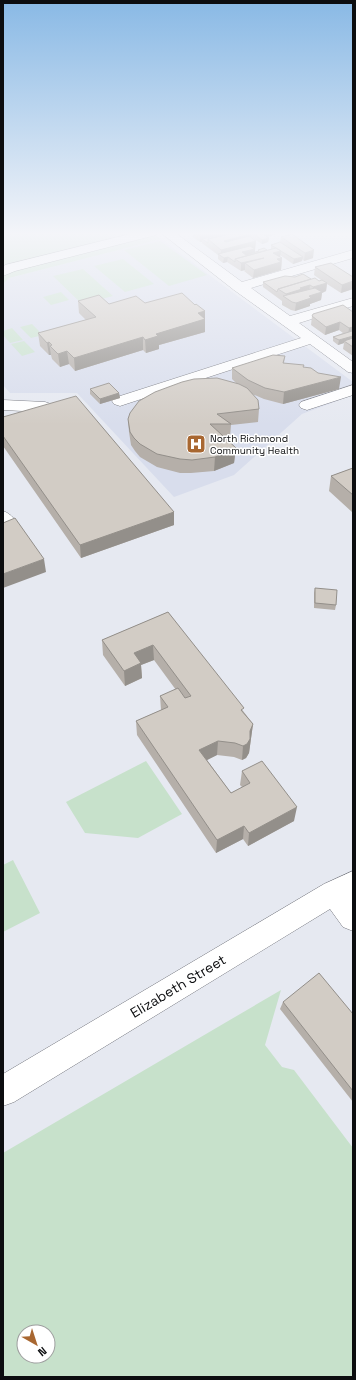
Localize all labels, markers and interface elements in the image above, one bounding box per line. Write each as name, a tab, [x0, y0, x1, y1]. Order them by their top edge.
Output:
place label: North Richmond Community Health	[210, 432, 299, 457]
hospital icon: North Richmond Community Health	[185, 433, 207, 455]
street label: Elizabeth Street	[127, 950, 229, 1022]
north arrow	[16, 1324, 56, 1364]
text: N	[35, 1344, 50, 1360]

